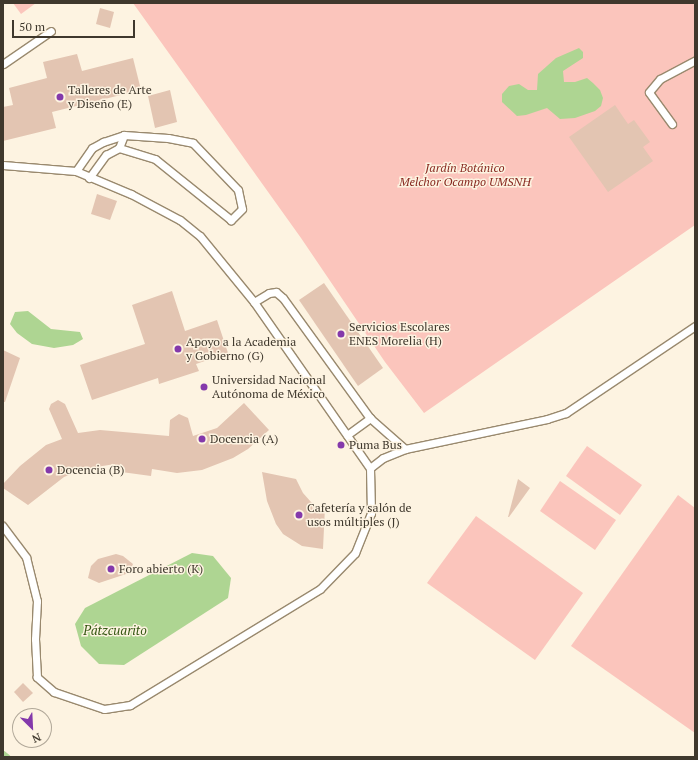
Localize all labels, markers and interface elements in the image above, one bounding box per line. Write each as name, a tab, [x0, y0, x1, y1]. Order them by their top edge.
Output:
scale bar	[14, 12, 137, 38]
text: 50 m	[19, 19, 45, 34]
place label: Talleres de Arte y Diseño (E)	[68, 83, 152, 111]
marker: Talleres de Arte y Diseño (E)	[55, 92, 65, 102]
park label: Jardín Botánico Melchor Ocampo UMSNH	[399, 161, 531, 189]
place label: Servicios Escolares ENES Morelia (H)	[349, 320, 450, 348]
marker: Servicios Escolares ENES Morelia (H)	[336, 329, 346, 339]
place label: Apoyo a la Academia y Gobierno (G)	[186, 335, 297, 363]
marker: Apoyo a la Academia y Gobierno (G)	[173, 344, 183, 354]
place label: Universidad Nacional Autónoma de México	[212, 373, 326, 401]
marker: Universidad Nacional Autónoma de México	[199, 382, 209, 392]
place label: Docencia (A)	[210, 432, 278, 446]
marker: Docencia (A)	[197, 434, 207, 444]
place label: Puma Bus	[349, 438, 402, 452]
marker: Puma Bus	[336, 440, 346, 450]
place label: Docencia (B)	[57, 463, 124, 477]
marker: Docencia (B)	[44, 465, 54, 475]
place label: Cafetería y salón de usos múltiples (J)	[307, 501, 412, 529]
marker: Cafetería y salón de usos múltiples (J)	[294, 510, 304, 520]
place label: Foro abierto (K)	[119, 562, 203, 576]
marker: Foro abierto (K)	[106, 564, 116, 574]
water label: Pátzcuarito	[83, 622, 147, 638]
north arrow	[12, 708, 52, 748]
text: N	[30, 730, 43, 746]

